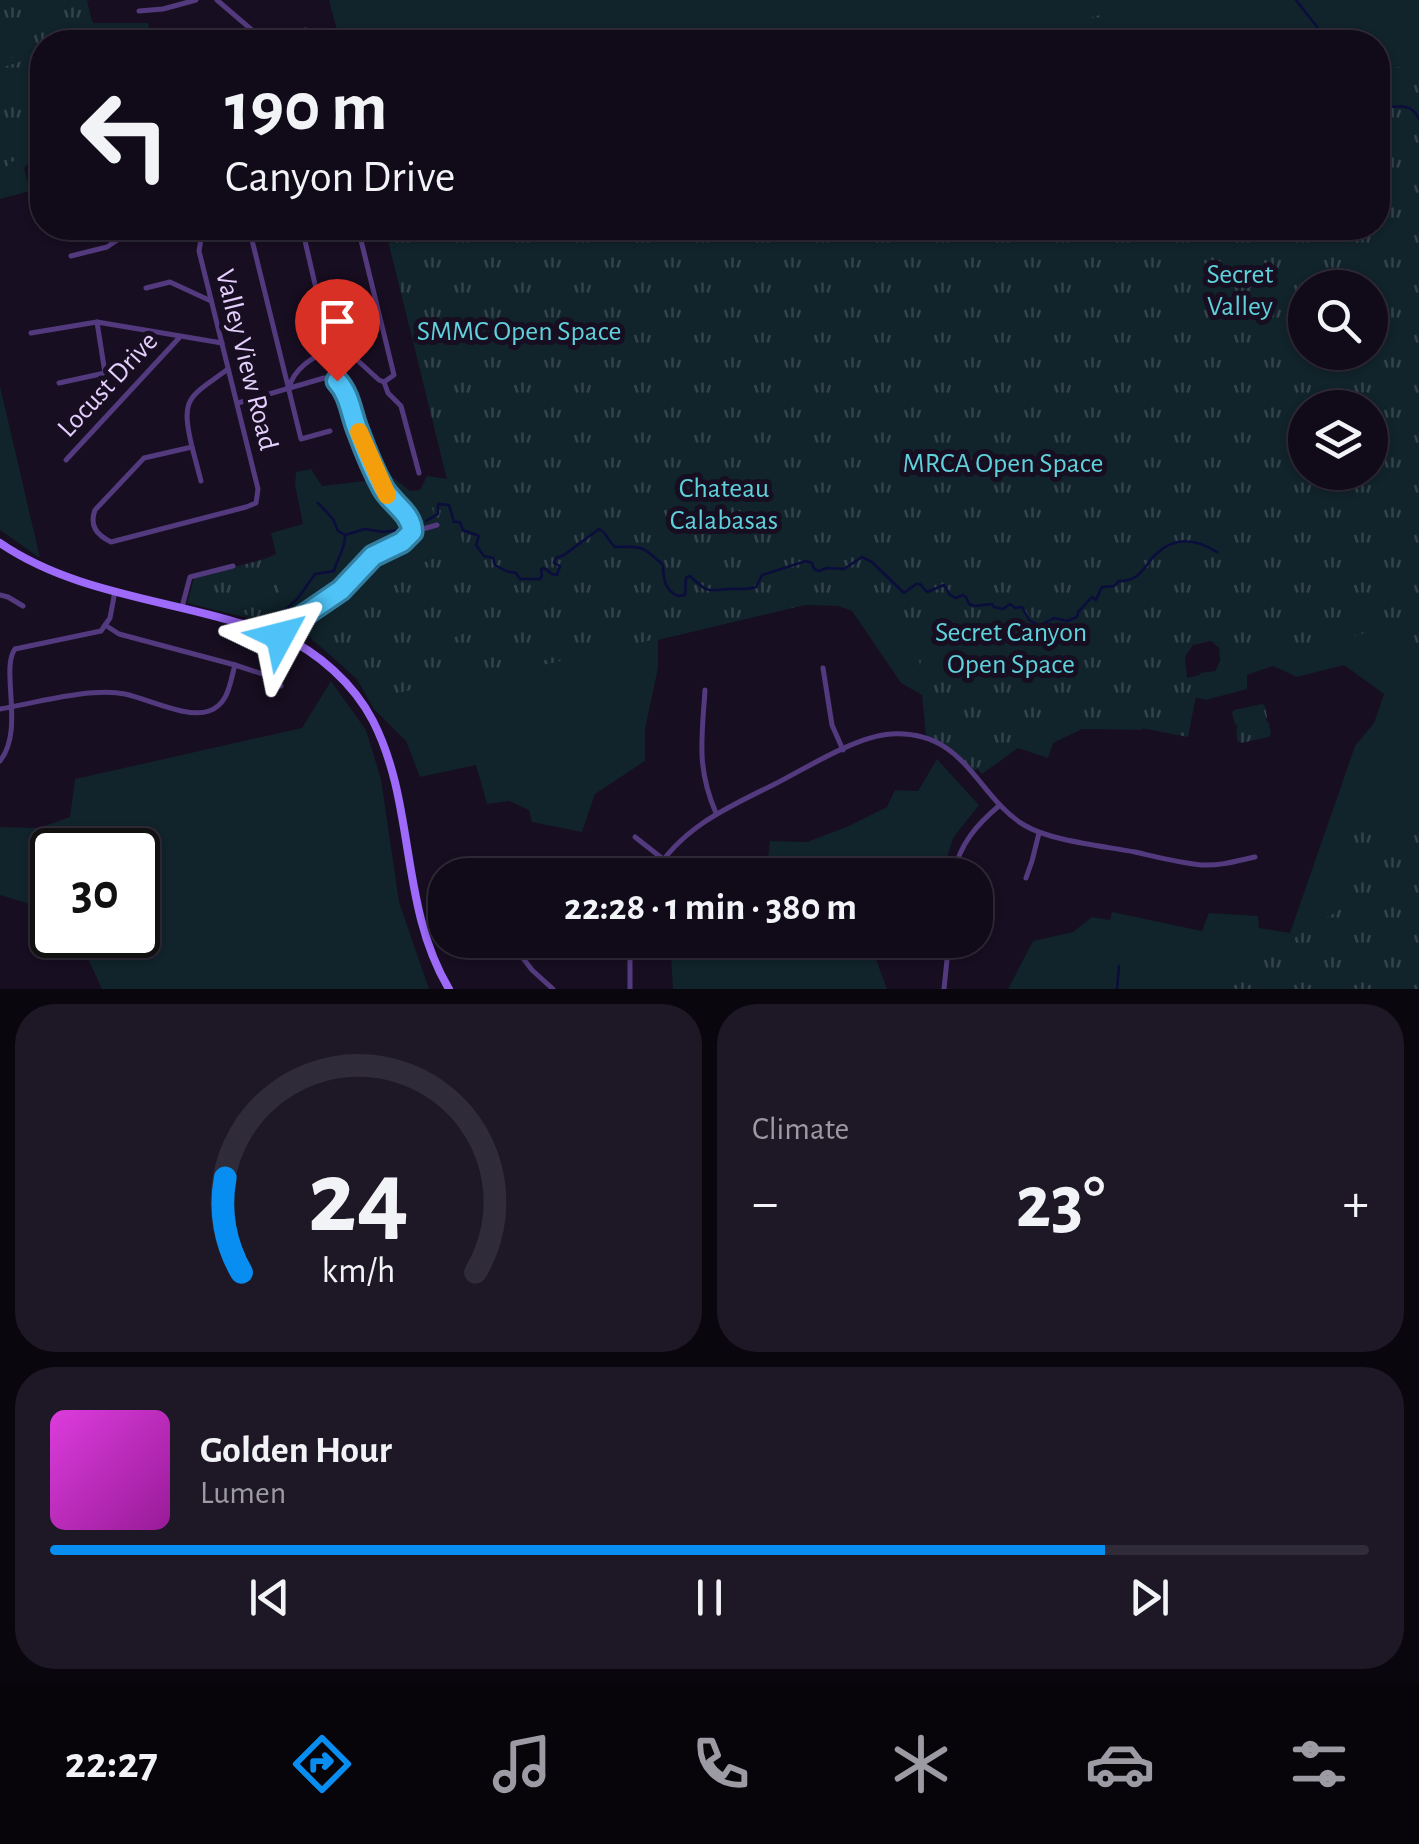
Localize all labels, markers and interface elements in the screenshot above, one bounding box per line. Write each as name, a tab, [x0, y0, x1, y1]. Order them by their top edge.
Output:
icon: left	[60, 70, 190, 200]
text: 190 m	[225, 73, 388, 143]
text: Canyon Drive	[225, 155, 456, 200]
park label: Secret Valley	[1207, 261, 1274, 321]
street label: Valley View Road	[210, 267, 282, 453]
map controls	[1288, 270, 1388, 490]
button: search	[1288, 270, 1388, 370]
pin	[295, 279, 380, 382]
icon: arrive	[310, 294, 365, 349]
park label: SMMC Open Space	[417, 318, 621, 346]
street label: Locust Drive	[53, 327, 163, 443]
button: layers	[1288, 390, 1388, 490]
park label: MRCA Open Space	[903, 450, 1103, 478]
park label: Chateau Calabasas	[670, 475, 778, 535]
position arrow	[228, 584, 332, 688]
park label: Secret Canyon Open Space	[935, 619, 1087, 679]
speed limit sign: 30	[30, 828, 160, 958]
text: 22:28 · 1 min · 380 m	[564, 889, 857, 927]
text: Climate	[752, 1113, 849, 1145]
text: 24	[308, 1147, 409, 1251]
text: 23°	[1016, 1166, 1105, 1241]
text: −	[752, 1176, 778, 1231]
text: +	[1343, 1176, 1369, 1231]
text: km/h	[322, 1253, 395, 1289]
text: Golden Hour	[200, 1432, 392, 1470]
text: Lumen	[200, 1477, 286, 1509]
icon: previous	[242, 1570, 297, 1625]
icon: pause	[682, 1570, 737, 1625]
icon: next	[1122, 1570, 1177, 1625]
icon: directions	[287, 1729, 357, 1799]
icon: music	[487, 1729, 557, 1799]
icon: phone	[686, 1729, 756, 1799]
icon: climate	[886, 1729, 956, 1799]
icon: car	[1085, 1729, 1155, 1799]
icon: filters	[1284, 1729, 1354, 1799]
text: 22:27	[65, 1741, 158, 1786]

